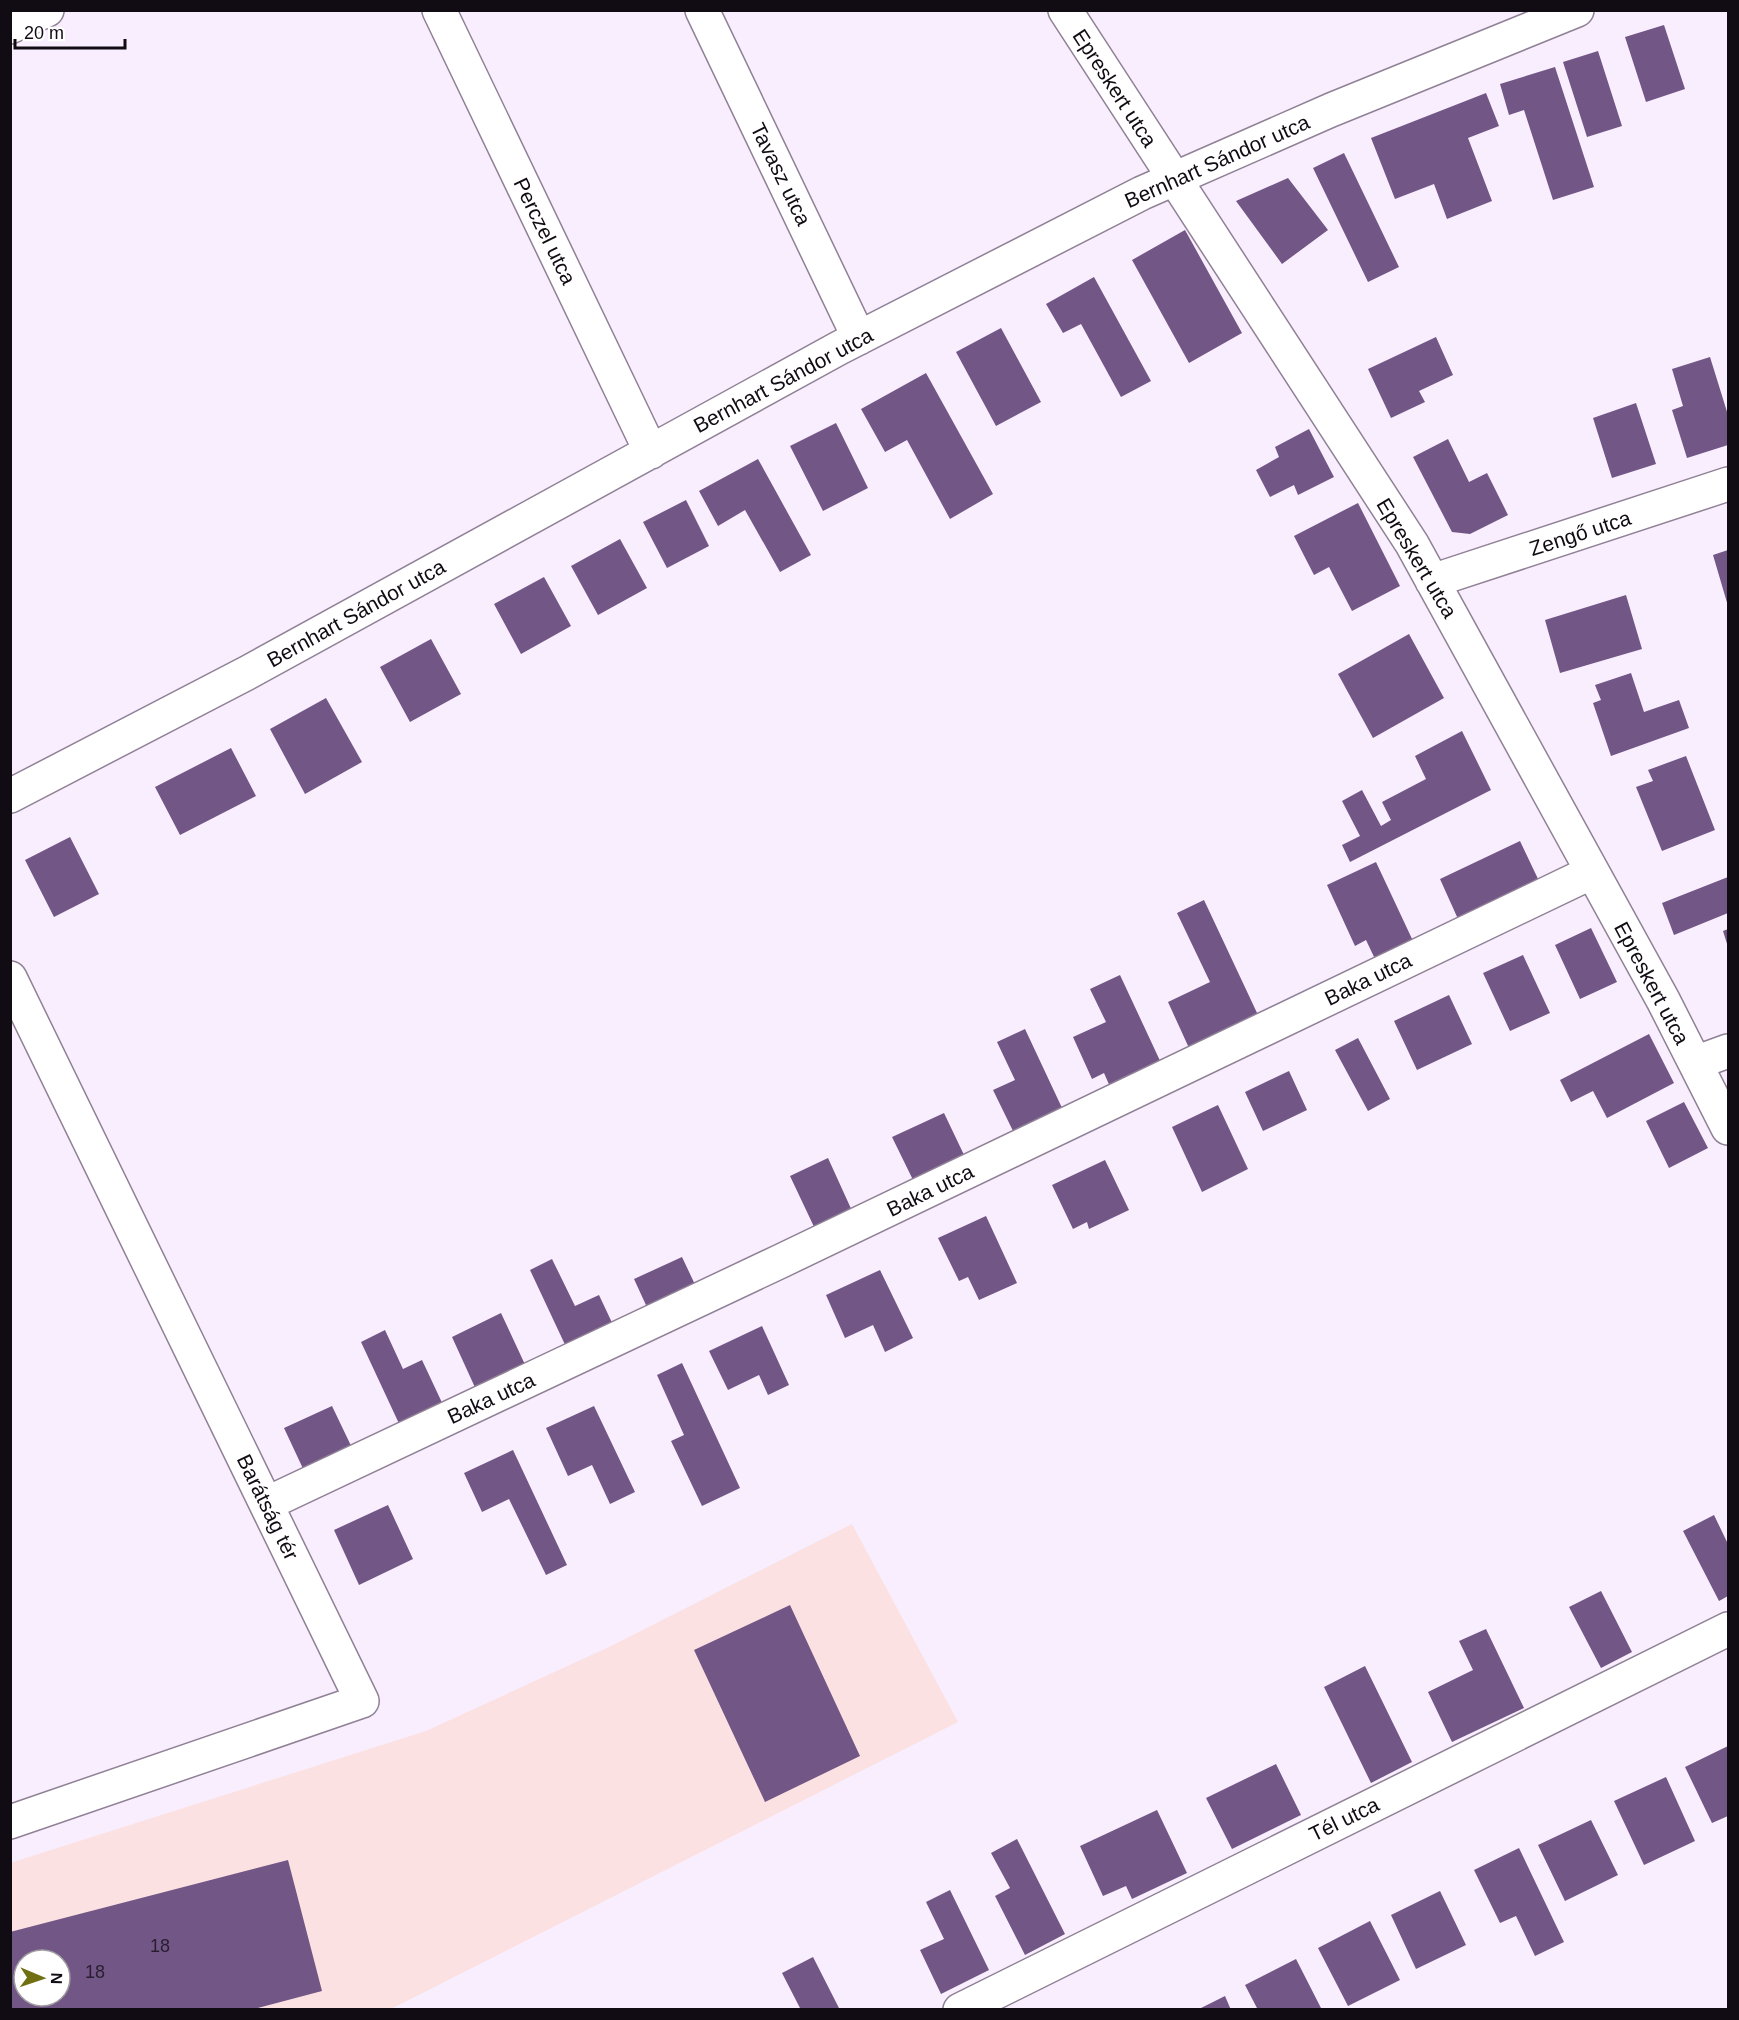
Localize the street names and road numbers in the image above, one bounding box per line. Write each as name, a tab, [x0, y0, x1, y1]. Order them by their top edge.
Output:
street label: Epreskert utca	[1068, 25, 1162, 151]
street label: Bernhart Sándor utca	[1121, 110, 1313, 212]
street label: Tavasz utca	[746, 119, 816, 229]
street label: Perczel utca	[509, 174, 581, 288]
street label: Bernhart Sándor utca	[689, 323, 877, 437]
street label: Epreskert utca	[1372, 494, 1462, 622]
street label: Zengő utca	[1526, 506, 1634, 560]
street label: Bernhart Sándor utca	[263, 554, 449, 671]
street label: Epreskert utca	[1610, 918, 1694, 1048]
street label: Baka utca	[1321, 948, 1415, 1010]
street label: Baka utca	[883, 1159, 977, 1221]
street label: Baka utca	[444, 1368, 538, 1428]
street label: Barátság tér	[233, 1451, 303, 1563]
street label: Tél utca	[1305, 1792, 1383, 1846]

